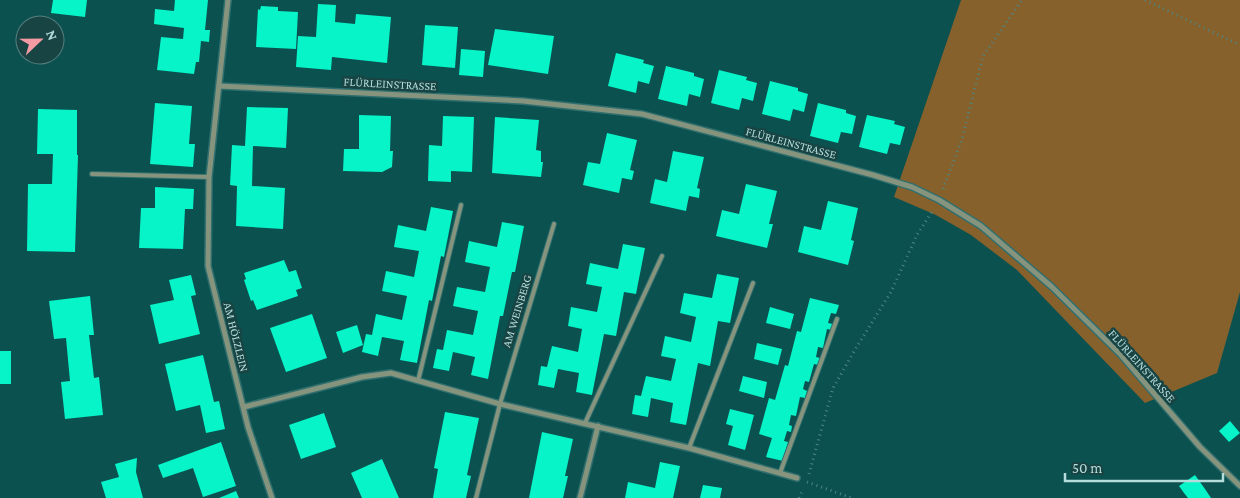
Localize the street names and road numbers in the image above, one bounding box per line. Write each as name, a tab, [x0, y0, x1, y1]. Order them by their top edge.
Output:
street label: FLÜRLEINSTRASSE	[343, 75, 437, 93]
street label: FLÜRLEINSTRASSE	[744, 124, 838, 162]
street label: AM WEINBERG	[499, 273, 535, 349]
street label: AM HÖLZLEIN	[221, 301, 251, 373]
street label: FLÜRLEINSTRASSE	[1106, 327, 1179, 406]

